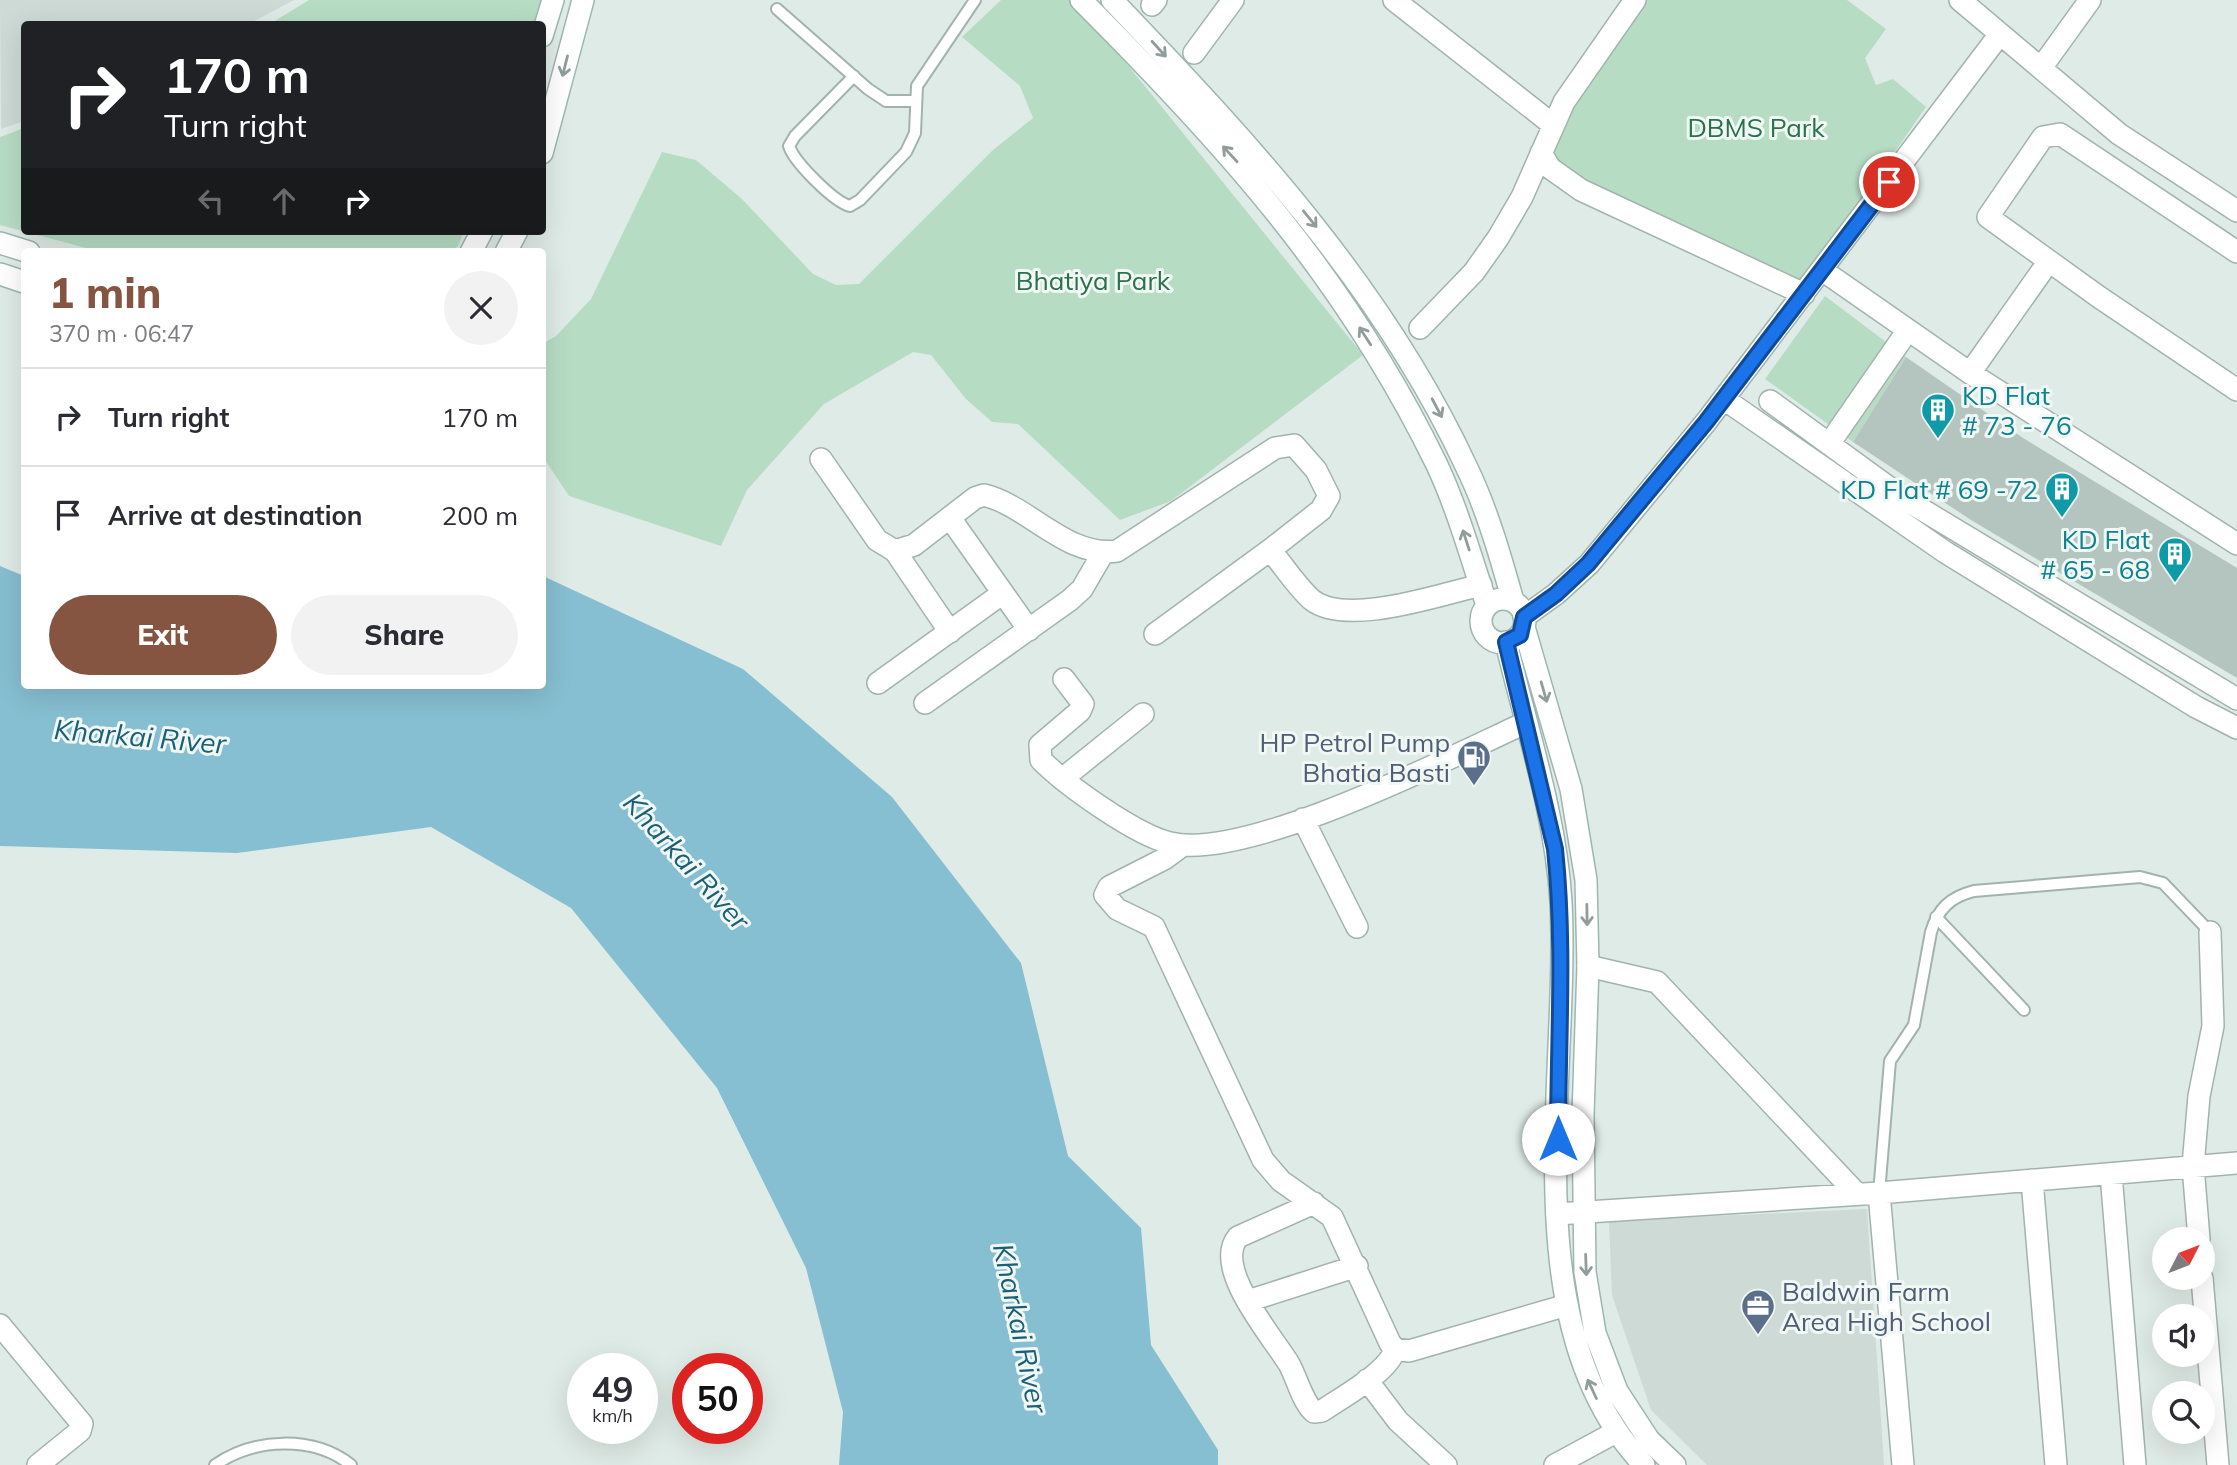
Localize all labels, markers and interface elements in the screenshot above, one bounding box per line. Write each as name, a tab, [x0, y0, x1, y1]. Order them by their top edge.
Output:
one-way arrow	[1151, 40, 1167, 58]
text: 170 m	[164, 44, 310, 105]
icon: right	[49, 49, 140, 140]
one-way arrow	[558, 54, 571, 76]
text: Turn right	[164, 105, 307, 145]
park label: DBMS Park	[1687, 111, 1825, 144]
one-way arrow	[1222, 145, 1238, 163]
pin	[1859, 152, 1919, 212]
icon: arrive	[1870, 163, 1908, 201]
icon: left	[192, 182, 230, 220]
icon: ahead	[265, 182, 303, 220]
icon: right	[338, 182, 376, 220]
one-way arrow	[1302, 210, 1318, 228]
park label: Bhatiya Park	[1016, 264, 1171, 297]
text: 1 min	[49, 266, 162, 319]
button: close	[444, 271, 518, 345]
text: 370 m · 06:47	[49, 319, 194, 348]
one-way arrow	[1358, 327, 1372, 347]
place label: KD Flat # 73 - 76	[1962, 379, 2072, 442]
building icon: KD Flat # 73 - 76	[1919, 391, 1957, 440]
one-way arrow	[1430, 397, 1444, 418]
icon: right	[49, 398, 87, 436]
text: Turn right	[108, 401, 229, 434]
text: 170 m	[442, 401, 518, 434]
building icon: KD Flat # 69 -72	[2043, 470, 2081, 519]
place label: KD Flat # 69 -72	[1840, 473, 2038, 506]
icon: arrive	[49, 496, 87, 534]
text: Arrive at destination	[108, 499, 363, 532]
text: 200 m	[442, 499, 518, 532]
place label: KD Flat # 65 - 68	[2041, 523, 2150, 586]
one-way arrow	[1459, 529, 1472, 551]
building icon: KD Flat # 65 - 68	[2156, 535, 2194, 584]
button: Exit	[49, 595, 277, 675]
button: Share	[291, 595, 518, 675]
one-way arrow	[1538, 681, 1551, 703]
water label: Kharkai River	[53, 711, 229, 761]
place label: HP Petrol Pump Bhatia Basti	[1260, 726, 1450, 789]
fuel station icon: HP Petrol Pump Bhatia Basti	[1455, 738, 1493, 787]
water label: Kharkai River	[616, 785, 759, 938]
one-way arrow	[1580, 903, 1594, 926]
position arrow	[1521, 1102, 1595, 1176]
north arrow	[2152, 1227, 2216, 1290]
map controls	[2152, 1227, 2215, 1444]
water label: Kharkai River	[986, 1240, 1056, 1418]
one-way arrow	[1579, 1253, 1592, 1276]
place label: Baldwin Farm Area High School	[1782, 1275, 1991, 1338]
office icon: Baldwin Farm Area High School	[1739, 1287, 1777, 1336]
button: sound	[2152, 1304, 2215, 1367]
speed limit sign: 50	[672, 1353, 763, 1444]
text: 49	[591, 1367, 634, 1411]
one-way arrow	[1585, 1379, 1598, 1400]
button: search	[2152, 1381, 2215, 1444]
text: km/h	[592, 1404, 633, 1427]

